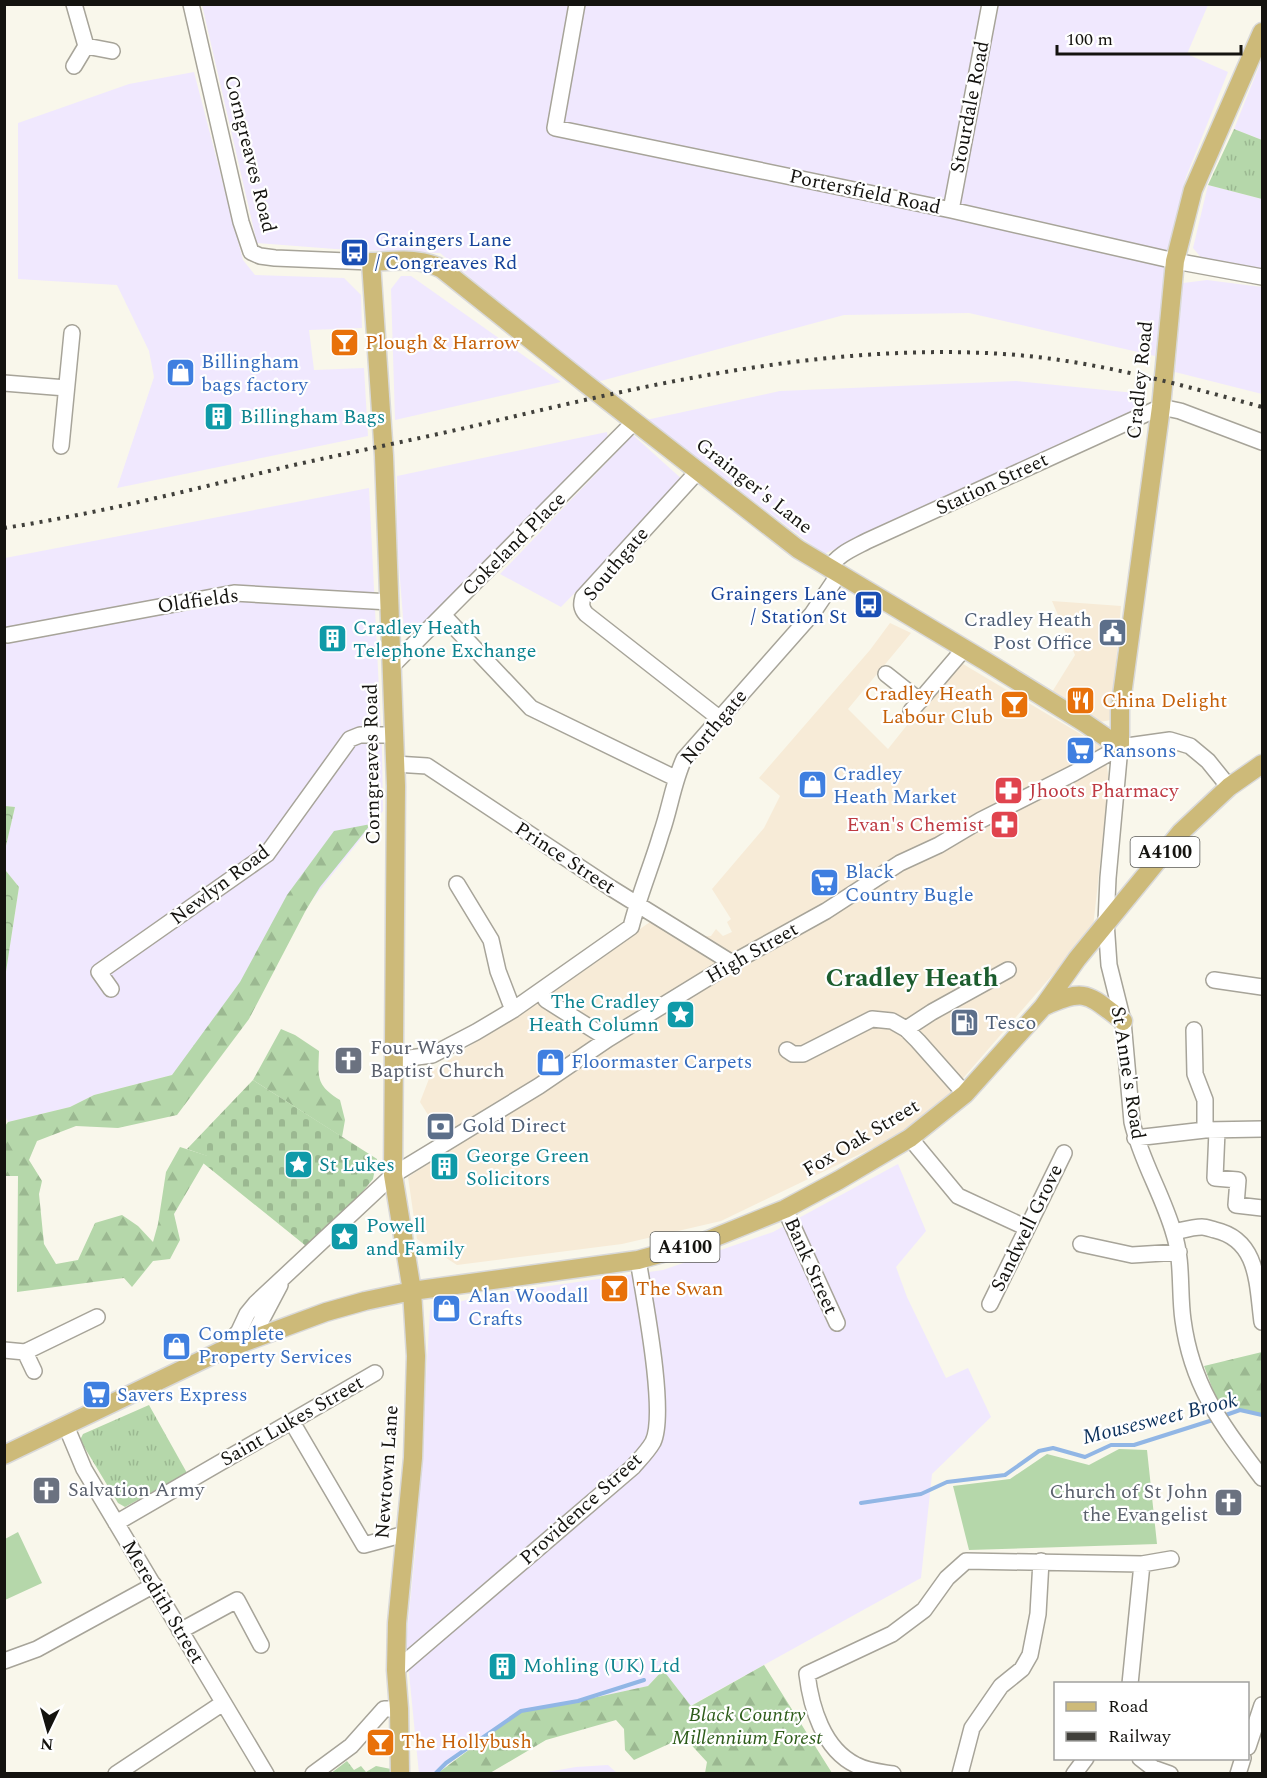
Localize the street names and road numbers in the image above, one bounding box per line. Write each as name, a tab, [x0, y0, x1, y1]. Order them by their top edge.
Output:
street label: Stourdale Road	[942, 38, 998, 176]
street label: Corngreaves Road	[216, 72, 284, 236]
street label: Portersfield Road	[786, 161, 944, 223]
street label: Cradley Road	[1119, 319, 1161, 441]
street label: Grainger's Lane	[689, 431, 819, 541]
street label: Station Street	[931, 445, 1053, 523]
street label: Cokeland Place	[455, 485, 573, 603]
street label: Southgate	[576, 520, 656, 608]
street label: Oldfields	[155, 580, 241, 622]
street label: Corngreaves Road	[356, 683, 388, 845]
street label: Northgate	[673, 683, 755, 771]
street label: Prince Street	[509, 814, 621, 902]
road number: A4100	[1130, 837, 1200, 867]
street label: Newlyn Road	[164, 838, 276, 932]
street label: High Street	[700, 914, 804, 992]
street label: St Anne's Road	[1103, 1004, 1153, 1142]
street label: Fox Oak Street	[797, 1091, 925, 1185]
street label: Sandwell Grove	[983, 1159, 1071, 1297]
street label: Bank Street	[776, 1213, 846, 1319]
road number: A4100	[650, 1232, 720, 1262]
street label: Saint Lukes Street	[215, 1368, 369, 1474]
street label: Newtown Lane	[367, 1404, 407, 1540]
street label: Providence Street	[513, 1446, 649, 1572]
street label: Meredith Street	[114, 1534, 212, 1670]

